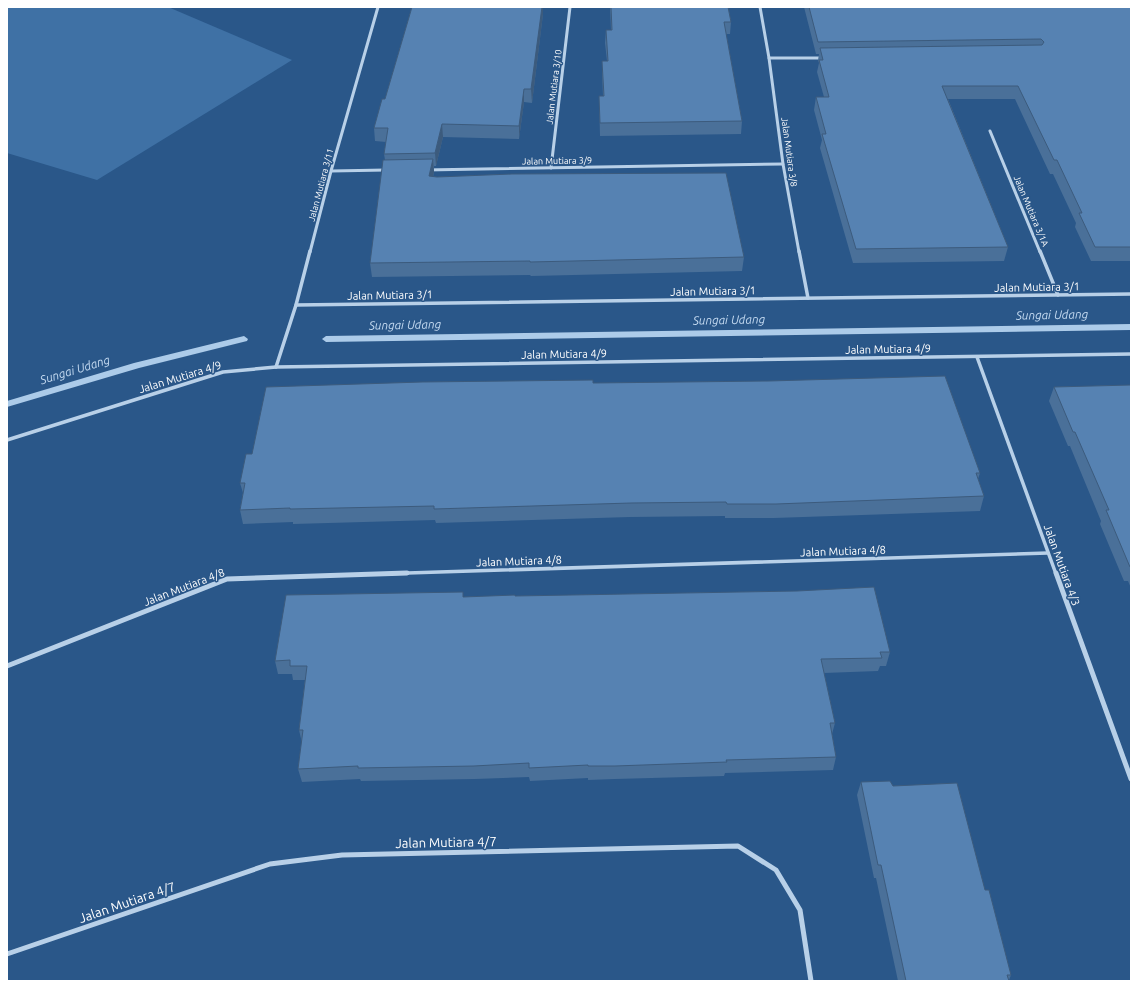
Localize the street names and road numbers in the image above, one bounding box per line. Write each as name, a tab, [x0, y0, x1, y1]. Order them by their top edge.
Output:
street label: Jalan Mutiara 3/10	[544, 49, 564, 125]
street label: Jalan Mutiara 3/8	[779, 117, 799, 187]
street label: Jalan Mutiara 3/11	[306, 147, 336, 223]
street label: Jalan Mutiara 3/9	[522, 155, 592, 167]
street label: Jalan Mutiara 3/1A	[1012, 174, 1051, 248]
street label: Jalan Mutiara 3/1	[994, 280, 1080, 294]
street label: Jalan Mutiara 3/1	[670, 284, 756, 298]
street label: Jalan Mutiara 3/1	[347, 288, 433, 302]
street label: Jalan Mutiara 4/9	[845, 342, 931, 356]
street label: Jalan Mutiara 4/9	[521, 347, 607, 361]
street label: Jalan Mutiara 4/9	[137, 359, 223, 395]
street label: Jalan Mutiara 4/3	[1042, 523, 1082, 607]
street label: Jalan Mutiara 4/8	[800, 544, 886, 558]
street label: Jalan Mutiara 4/8	[476, 554, 562, 568]
street label: Jalan Mutiara 4/8	[142, 566, 226, 608]
street label: Jalan Mutiara 4/7	[395, 834, 497, 850]
street label: Jalan Mutiara 4/7	[77, 879, 177, 925]

